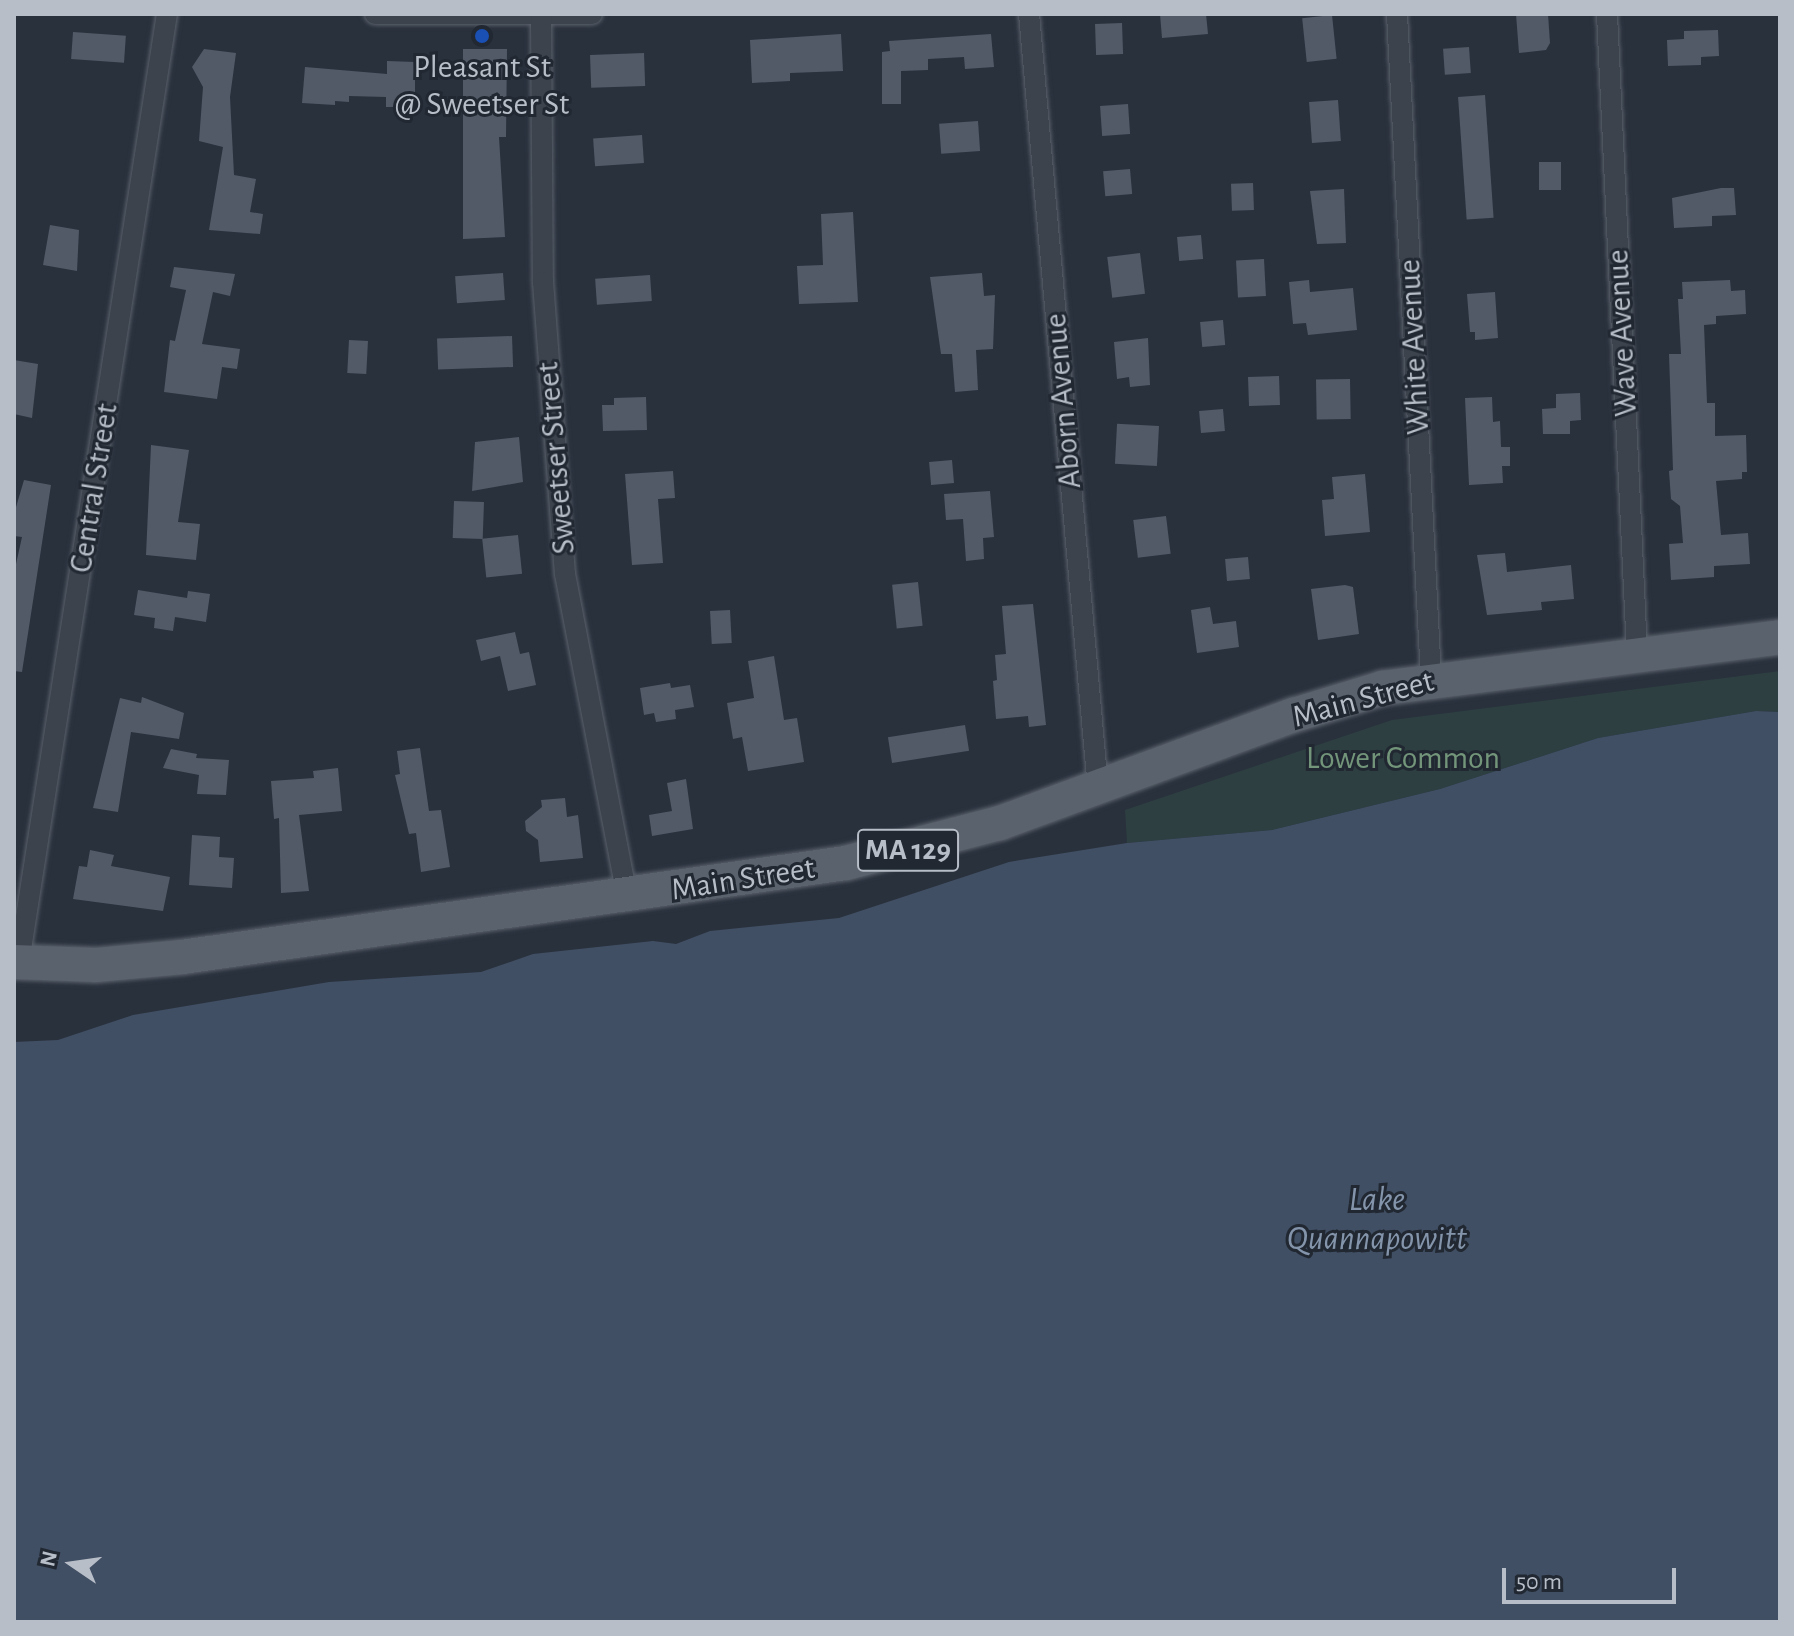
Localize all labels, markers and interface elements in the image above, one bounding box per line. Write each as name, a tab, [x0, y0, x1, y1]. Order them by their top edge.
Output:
marker: Pleasant St @ Sweetser St	[473, 27, 491, 45]
place label: Pleasant St @ Sweetser St	[395, 49, 569, 124]
street label: Wave Avenue	[1598, 248, 1646, 418]
street label: White Avenue	[1390, 258, 1438, 436]
street label: Aborn Avenue	[1036, 312, 1090, 490]
street label: Sweetser Street	[528, 360, 584, 556]
street label: Central Street	[62, 401, 126, 575]
street label: Main Street	[1288, 662, 1438, 736]
park label: Lower Common	[1306, 739, 1500, 777]
road number: MA 129	[856, 824, 960, 876]
street label: Main Street	[669, 849, 817, 909]
water label: Lake Quannapowitt	[1287, 1180, 1467, 1260]
north arrow	[32, 1524, 112, 1604]
text: N	[36, 1549, 61, 1569]
scale bar	[1506, 1552, 1680, 1602]
text: 50 m	[1516, 1570, 1562, 1594]

